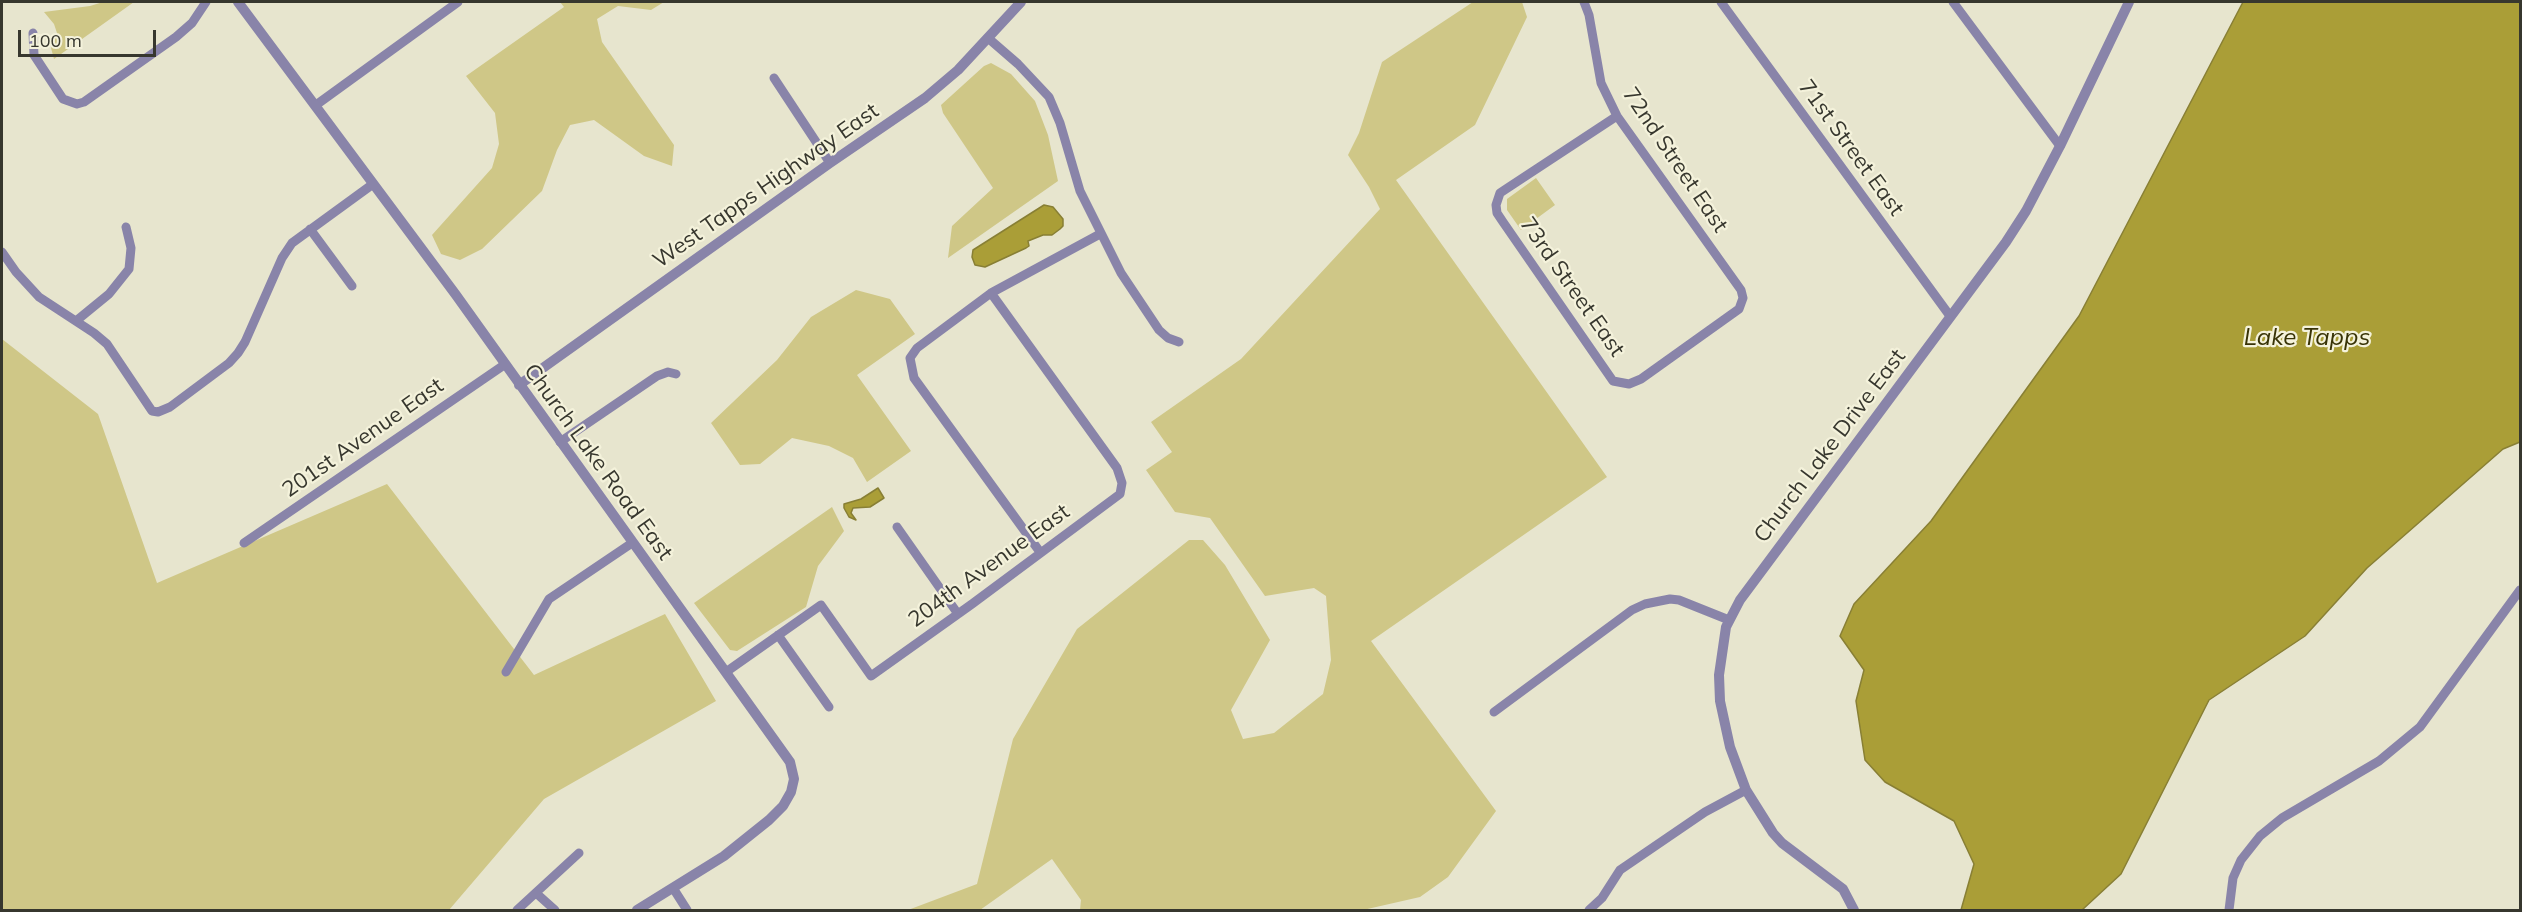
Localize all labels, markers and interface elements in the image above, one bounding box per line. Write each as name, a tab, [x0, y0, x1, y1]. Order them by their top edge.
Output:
scale bar	[21, 18, 159, 56]
text: 100 m	[29, 29, 82, 52]
street label: 71st Street East	[1793, 75, 1909, 221]
street label: 72nd Street East	[1617, 82, 1733, 238]
street label: West Tapps Highway East	[648, 98, 884, 274]
street label: 73rd Street East	[1514, 212, 1630, 362]
water label: Lake Tapps	[2244, 324, 2370, 352]
street label: Church Lake Drive East	[1749, 344, 1911, 548]
street label: Church Lake Road East	[518, 359, 678, 565]
street label: 201st Avenue East	[277, 373, 449, 503]
street label: 204th Avenue East	[903, 499, 1075, 633]

